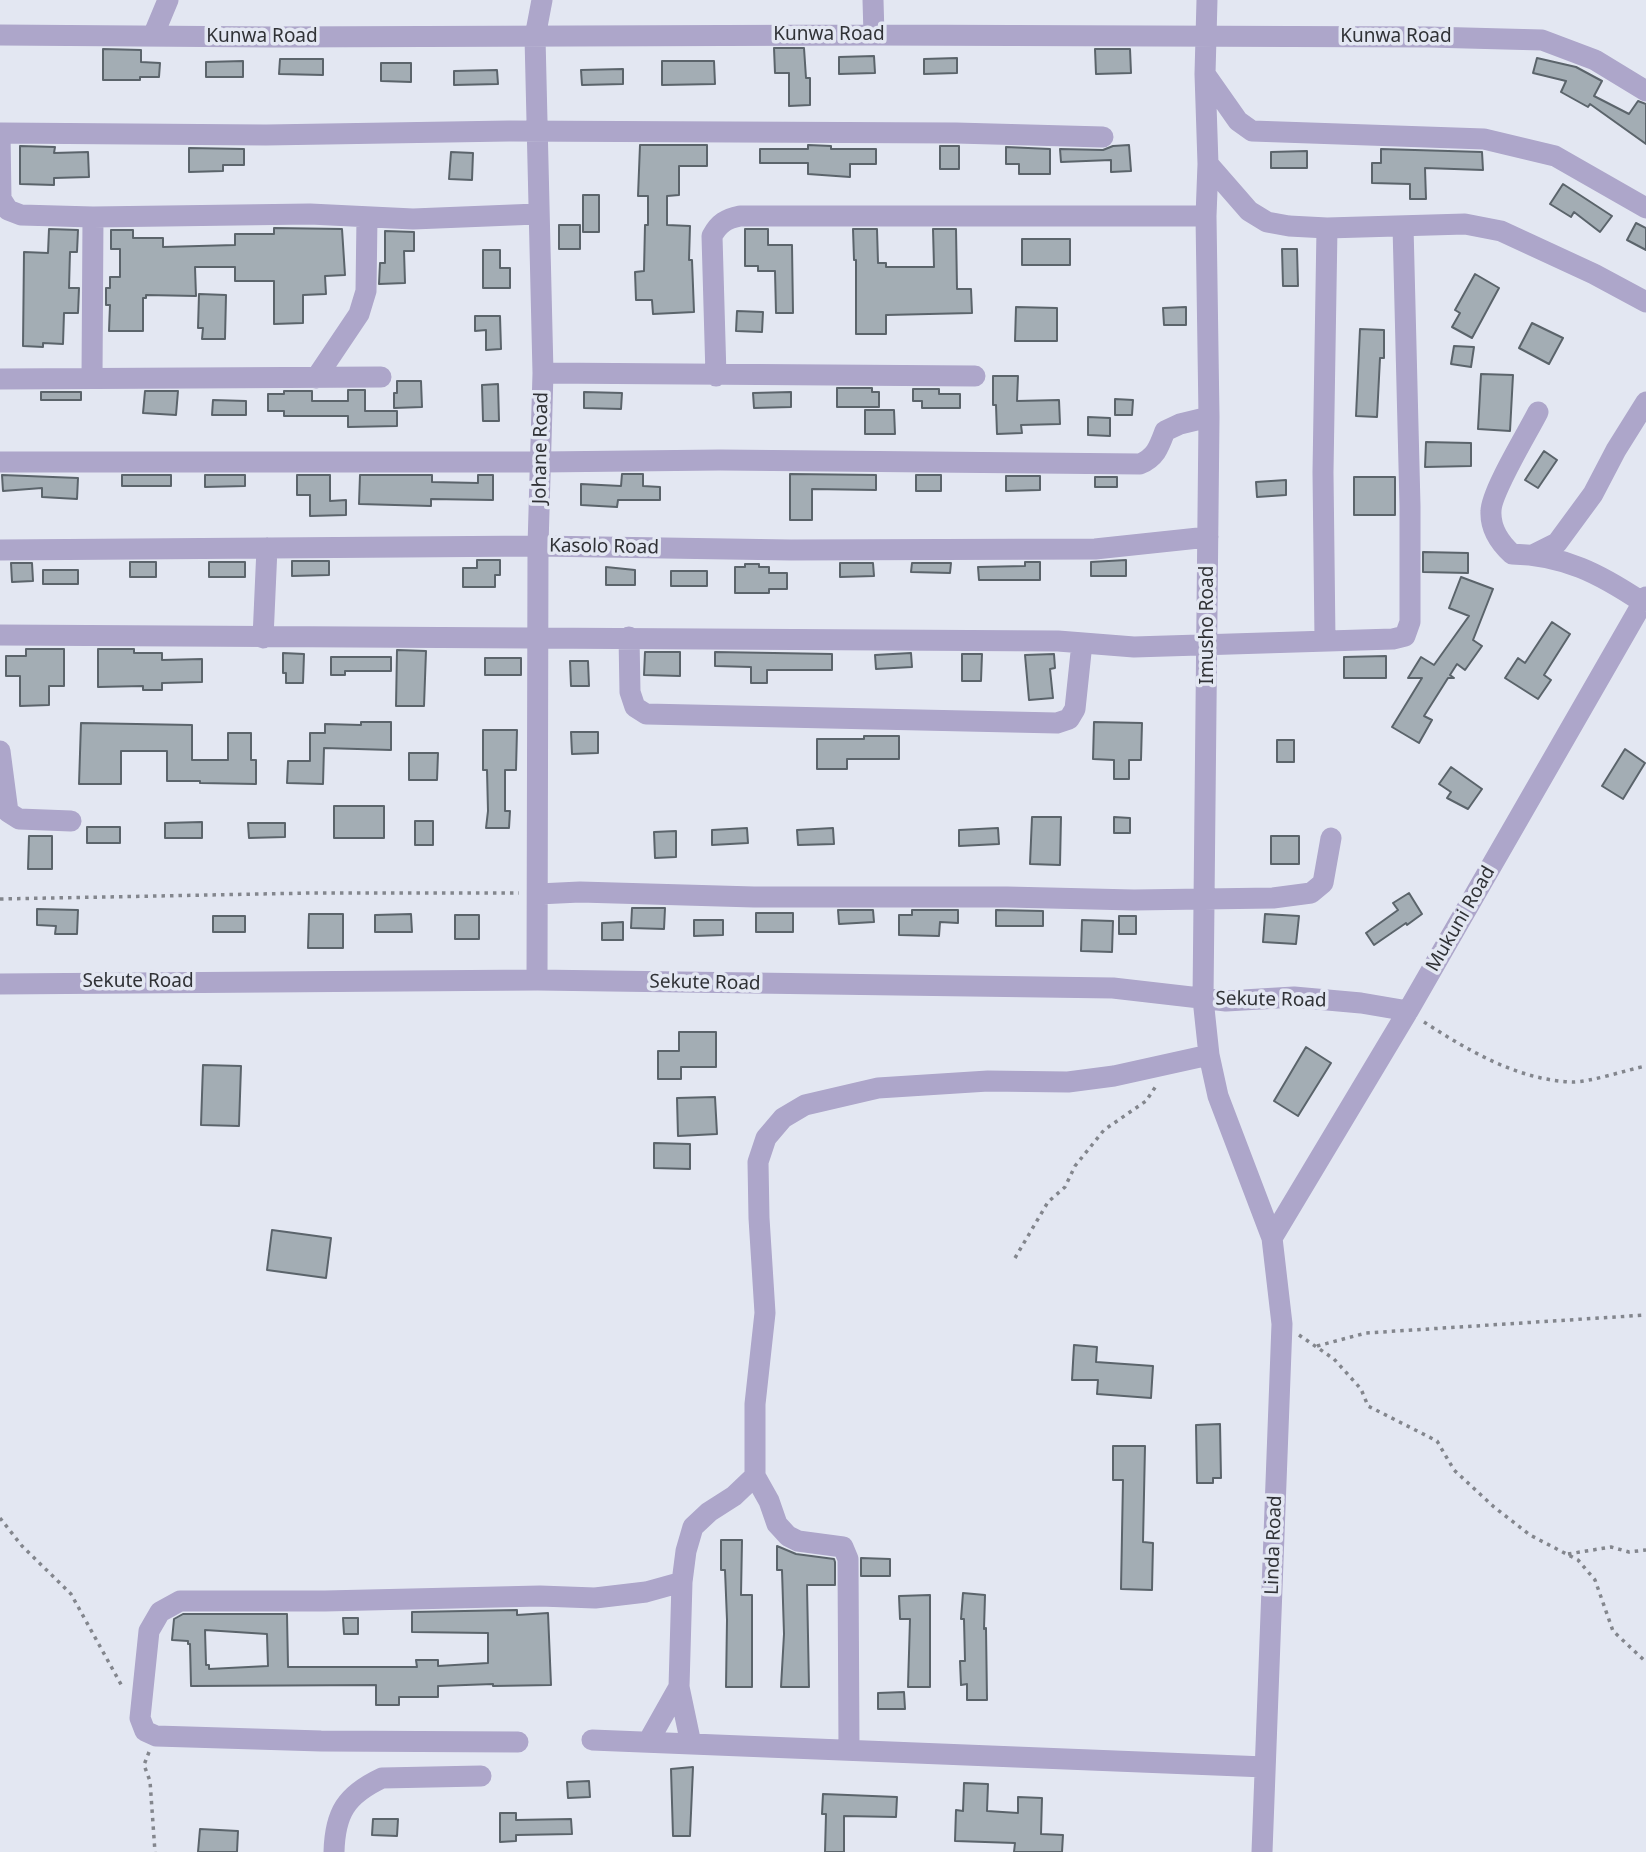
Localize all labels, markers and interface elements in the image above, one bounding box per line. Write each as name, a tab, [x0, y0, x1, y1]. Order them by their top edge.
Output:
street label: Kunwa Road	[773, 24, 885, 46]
street label: Kunwa Road	[206, 26, 318, 48]
street label: Kunwa Road	[1340, 26, 1452, 48]
street label: Johane Road	[529, 392, 553, 504]
street label: Kasolo Road	[549, 535, 659, 559]
street label: Imusho Road	[1197, 566, 1219, 684]
street label: Mukuni Road	[1422, 862, 1500, 976]
street label: Sekute Road	[82, 971, 194, 993]
street label: Sekute Road	[649, 971, 761, 995]
street label: Sekute Road	[1215, 988, 1327, 1012]
street label: Linda Road	[1261, 1495, 1287, 1595]

